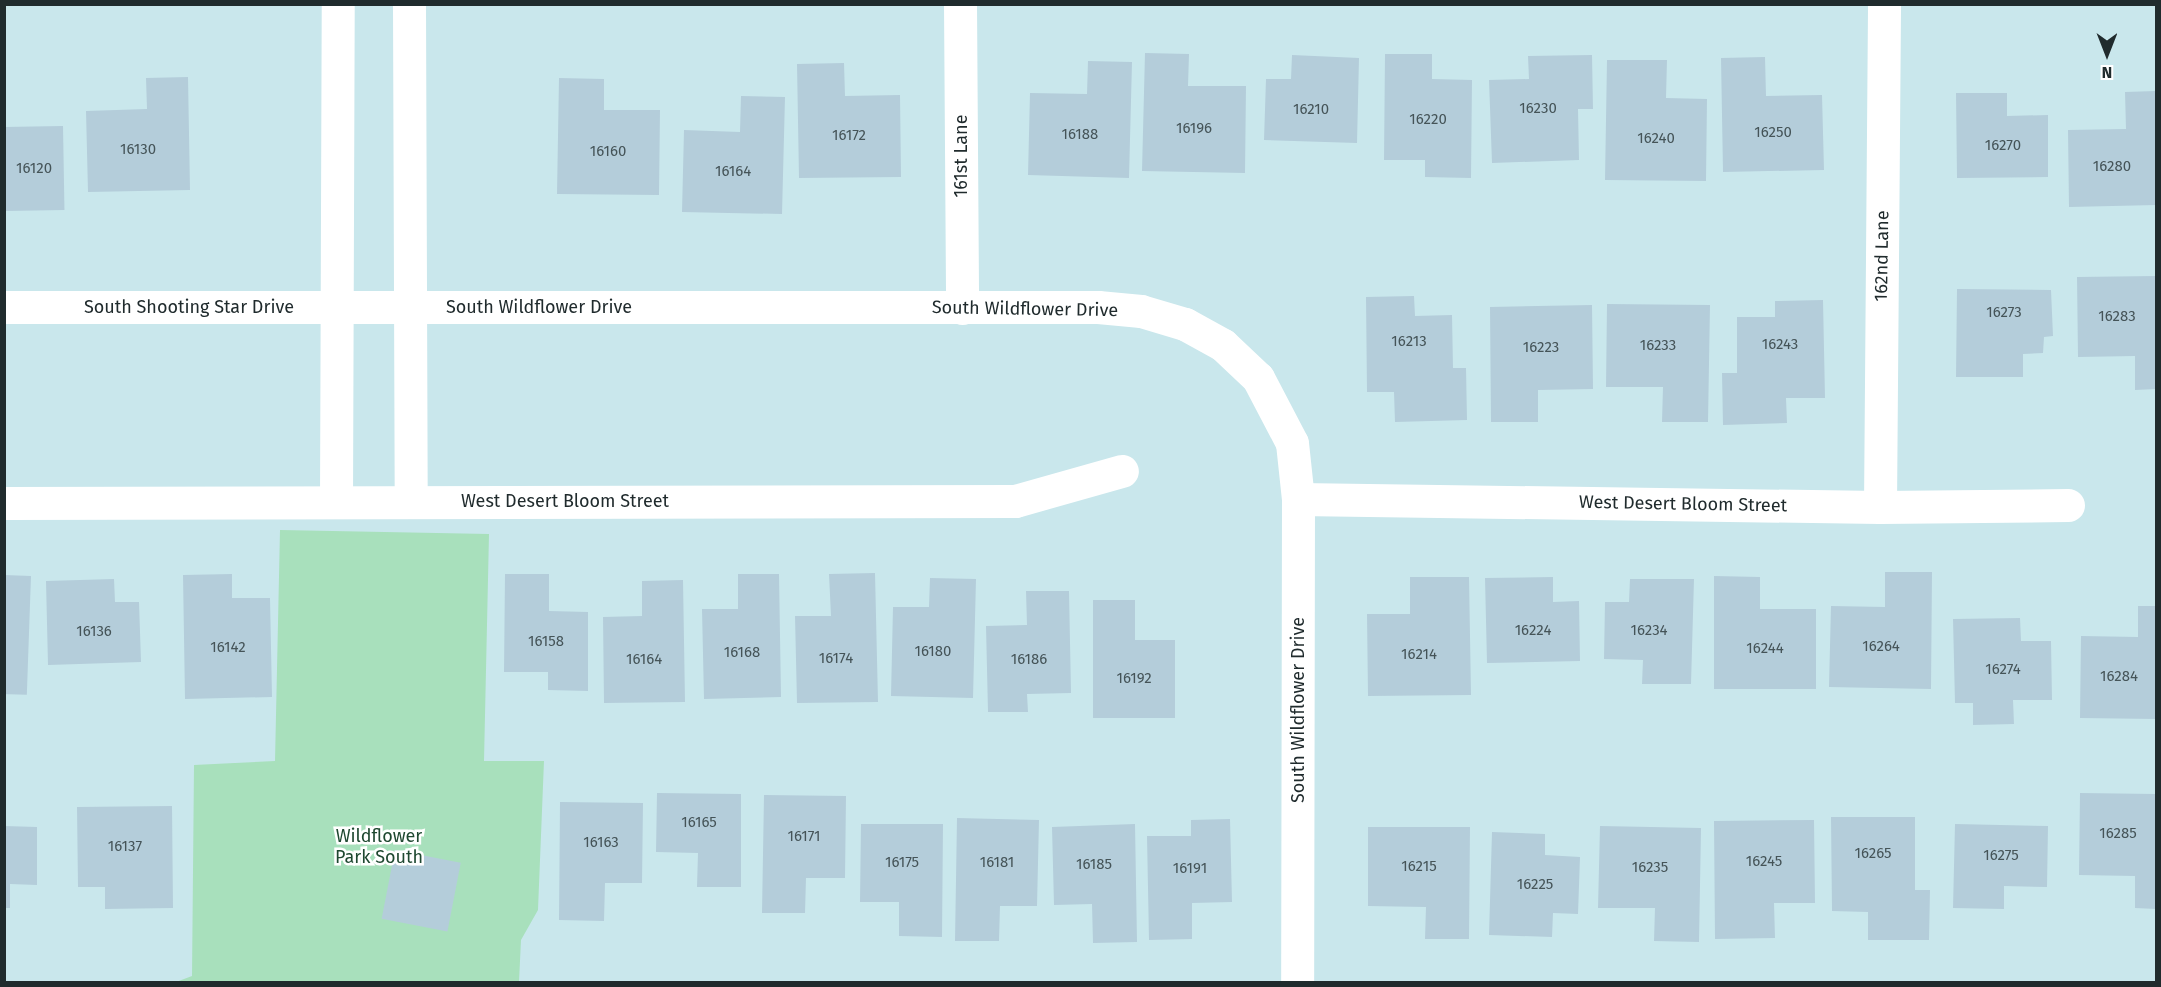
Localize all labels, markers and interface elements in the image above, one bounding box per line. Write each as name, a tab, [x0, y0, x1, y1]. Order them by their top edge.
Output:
north arrow	[2077, 24, 2137, 84]
text: N	[2102, 63, 2112, 82]
house number: 16230	[1519, 100, 1557, 118]
house number: 16210	[1293, 101, 1329, 119]
house number: 16220	[1409, 111, 1447, 129]
street label: 161st Lane	[950, 115, 972, 197]
house number: 16196	[1176, 120, 1212, 138]
house number: 16250	[1754, 124, 1792, 142]
house number: 16188	[1062, 126, 1098, 144]
house number: 16172	[832, 127, 866, 145]
house number: 16240	[1637, 130, 1675, 148]
house number: 16270	[1985, 137, 2021, 155]
house number: 16130	[120, 141, 156, 159]
house number: 16160	[590, 143, 626, 161]
house number: 16280	[2093, 158, 2131, 176]
house number: 16120	[16, 160, 52, 178]
house number: 16164	[715, 163, 751, 181]
street label: 162nd Lane	[1870, 210, 1894, 302]
street label: South Shooting Star Drive	[84, 296, 294, 318]
street label: South Wildflower Drive	[446, 296, 632, 318]
street label: South Wildflower Drive	[932, 297, 1118, 321]
house number: 16273	[1986, 304, 2022, 322]
house number: 16283	[2098, 308, 2136, 326]
house number: 16213	[1391, 333, 1427, 351]
house number: 16243	[1762, 336, 1798, 354]
house number: 16233	[1640, 337, 1676, 355]
house number: 16223	[1523, 339, 1559, 357]
street label: West Desert Bloom Street	[461, 490, 669, 512]
street label: West Desert Bloom Street	[1579, 491, 1787, 517]
street label: South Wildflower Drive	[1287, 617, 1309, 803]
house number: 16224	[1515, 622, 1551, 640]
house number: 16234	[1630, 622, 1668, 640]
house number: 16136	[76, 623, 112, 641]
house number: 16158	[528, 633, 564, 651]
house number: 16264	[1862, 638, 1900, 656]
house number: 16142	[210, 639, 246, 657]
house number: 16244	[1746, 640, 1784, 658]
house number: 16180	[915, 643, 951, 661]
house number: 16168	[724, 644, 760, 662]
house number: 16214	[1401, 646, 1437, 664]
house number: 16174	[819, 650, 853, 668]
house number: 16164	[626, 651, 662, 669]
house number: 16186	[1011, 651, 1047, 669]
house number: 16274	[1985, 661, 2021, 679]
house number: 16284	[2100, 668, 2138, 686]
house number: 16192	[1116, 670, 1152, 688]
house number: 16165	[681, 814, 717, 832]
house number: 16285	[2099, 825, 2137, 843]
park label: Wildflower Park South	[335, 826, 423, 868]
house number: 16171	[787, 828, 821, 846]
house number: 16163	[583, 834, 619, 852]
house number: 16137	[108, 838, 142, 856]
house number: 16265	[1854, 845, 1892, 863]
house number: 16275	[1983, 847, 2019, 865]
house number: 16245	[1746, 853, 1782, 871]
house number: 16175	[885, 854, 919, 872]
house number: 16181	[980, 854, 1014, 872]
house number: 16185	[1076, 856, 1112, 874]
house number: 16215	[1401, 858, 1437, 876]
house number: 16235	[1632, 859, 1668, 877]
house number: 16191	[1173, 860, 1207, 878]
house number: 16225	[1517, 876, 1553, 894]

